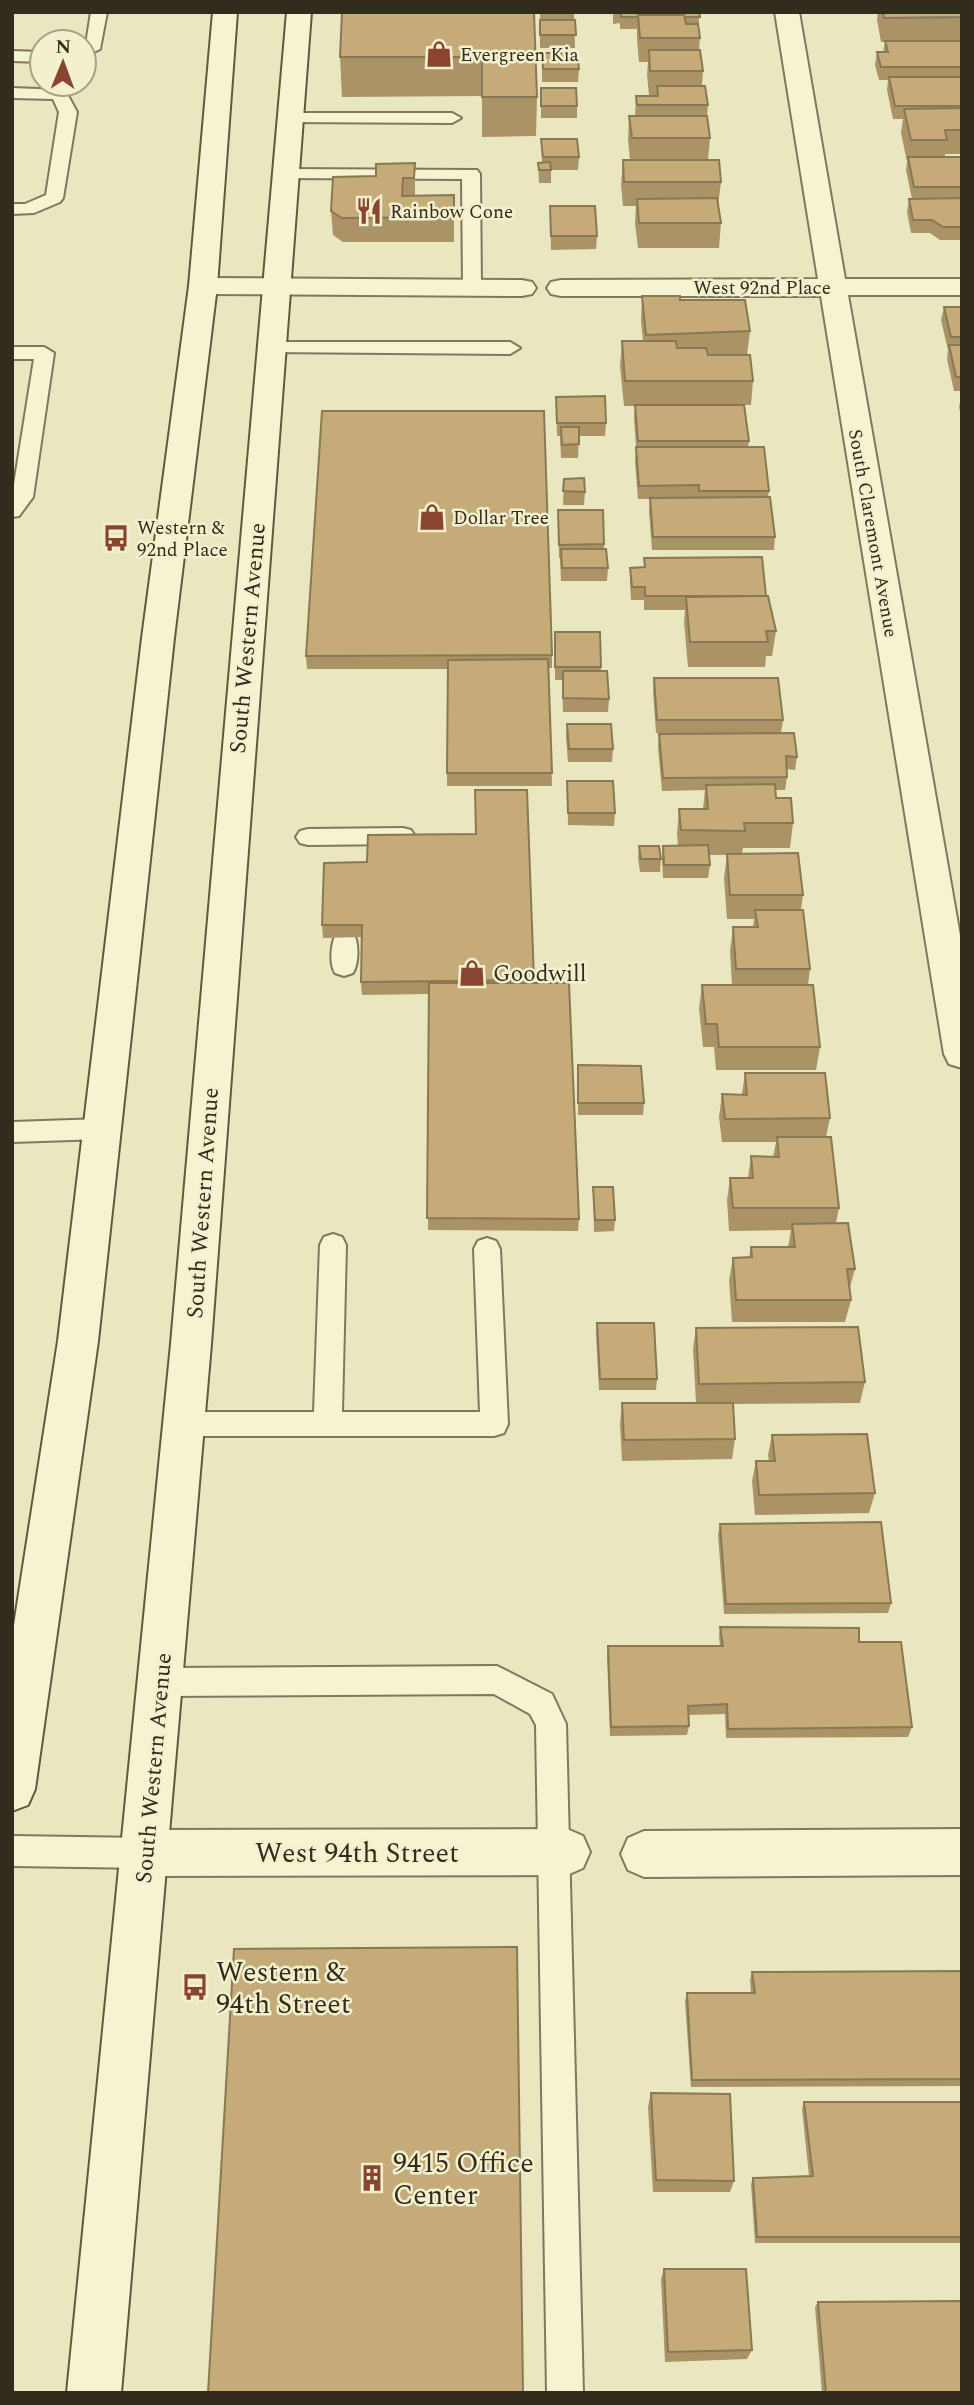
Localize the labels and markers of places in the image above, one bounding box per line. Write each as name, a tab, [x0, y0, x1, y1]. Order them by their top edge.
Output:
shop icon: Evergreen Kia	[424, 39, 454, 69]
place label: Evergreen Kia	[460, 41, 580, 70]
restaurant icon: Rainbow Cone	[354, 196, 384, 226]
place label: Rainbow Cone	[390, 198, 513, 227]
shop icon: Dollar Tree	[417, 502, 447, 532]
place label: Dollar Tree	[453, 504, 549, 533]
place label: Western & 92nd Place	[137, 514, 228, 565]
bus stop icon: Western & 92nd Place	[101, 523, 131, 553]
place label: Goodwill	[493, 957, 587, 992]
shop icon: Goodwill	[457, 958, 487, 988]
place label: Western & 94th Street	[216, 1951, 351, 2026]
bus stop icon: Western & 94th Street	[180, 1972, 210, 2002]
place label: 9415 Office Center	[393, 2142, 534, 2217]
building icon: 9415 Office Center	[357, 2163, 387, 2193]

